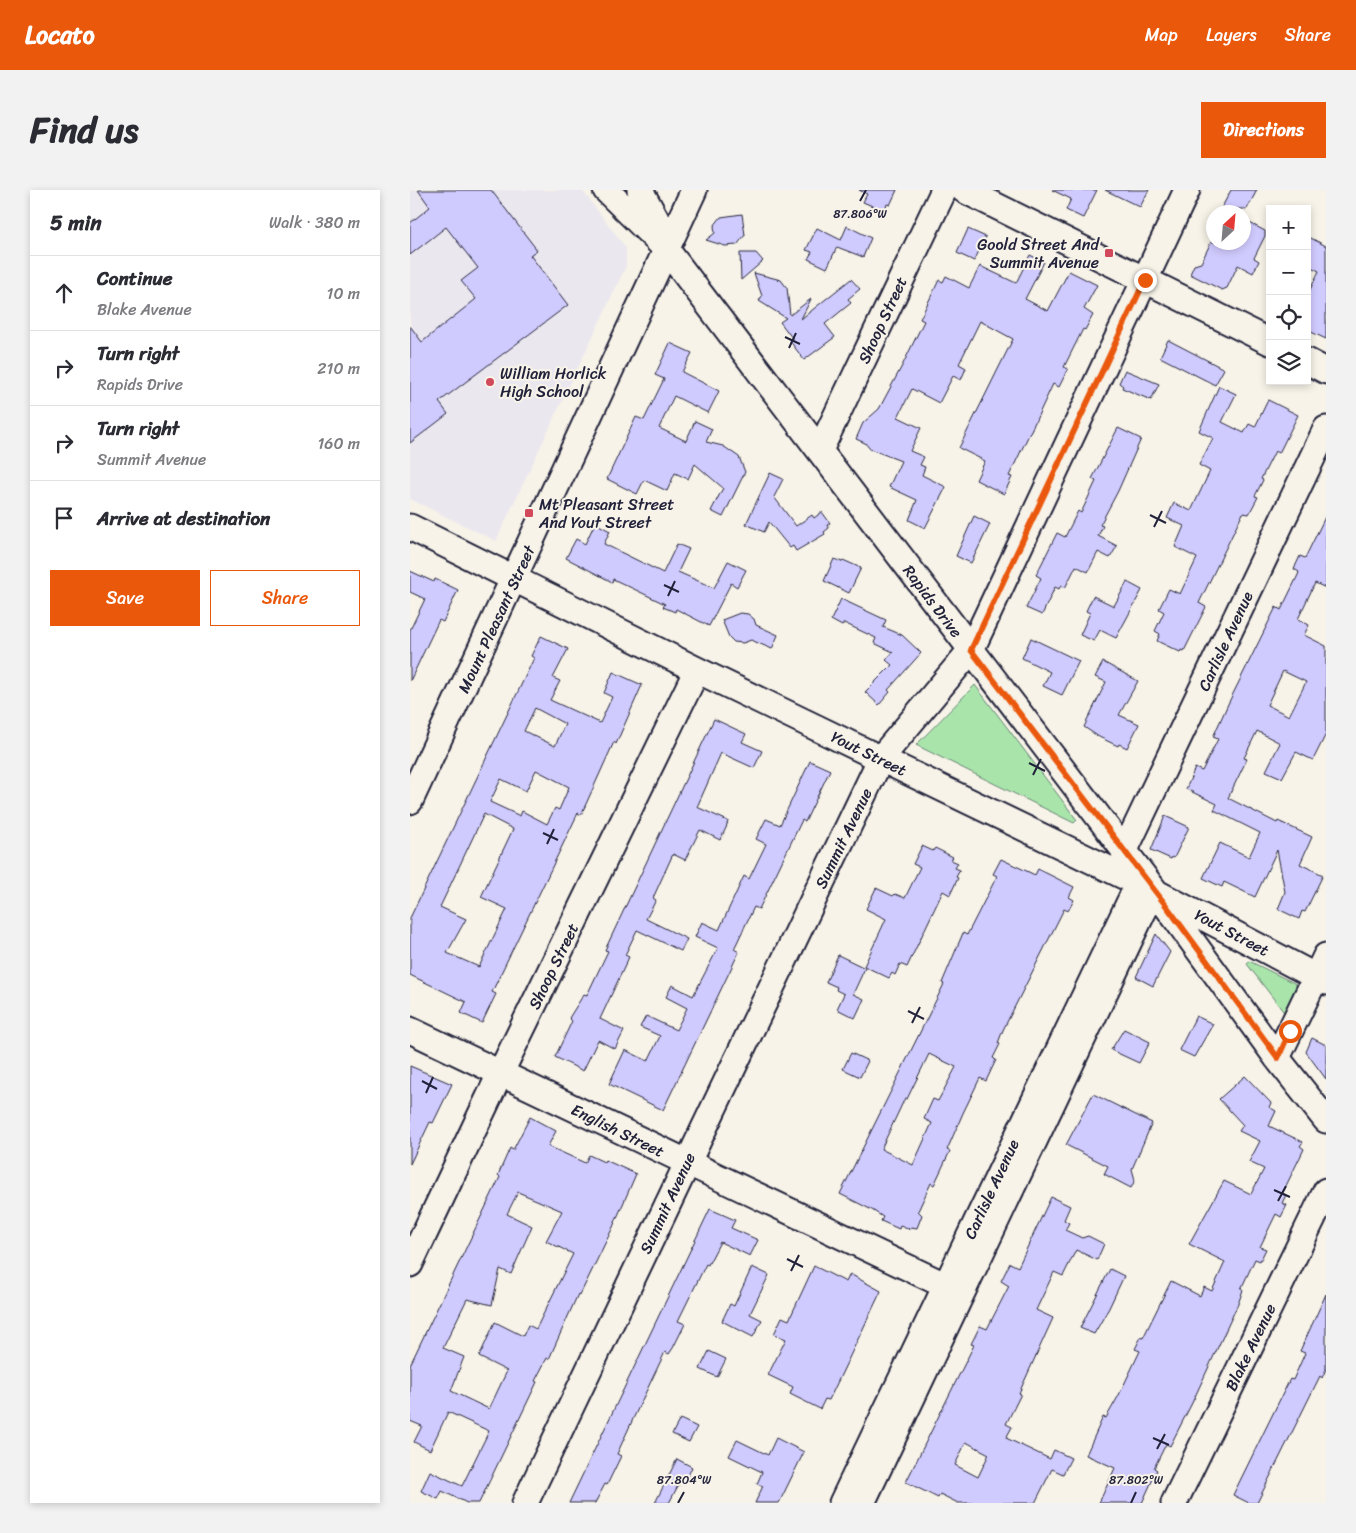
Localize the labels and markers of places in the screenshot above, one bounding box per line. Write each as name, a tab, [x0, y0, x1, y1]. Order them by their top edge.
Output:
place label: Goold Street And Summit Avenue	[977, 230, 1101, 277]
marker: Goold Street And Summit Avenue	[1103, 247, 1115, 259]
place label: William Horlick High School	[500, 359, 607, 406]
marker: William Horlick High School	[484, 376, 496, 388]
place label: Mt Pleasant Street And Yout Street	[538, 490, 674, 537]
marker: Mt Pleasant Street And Yout Street	[523, 507, 535, 519]

